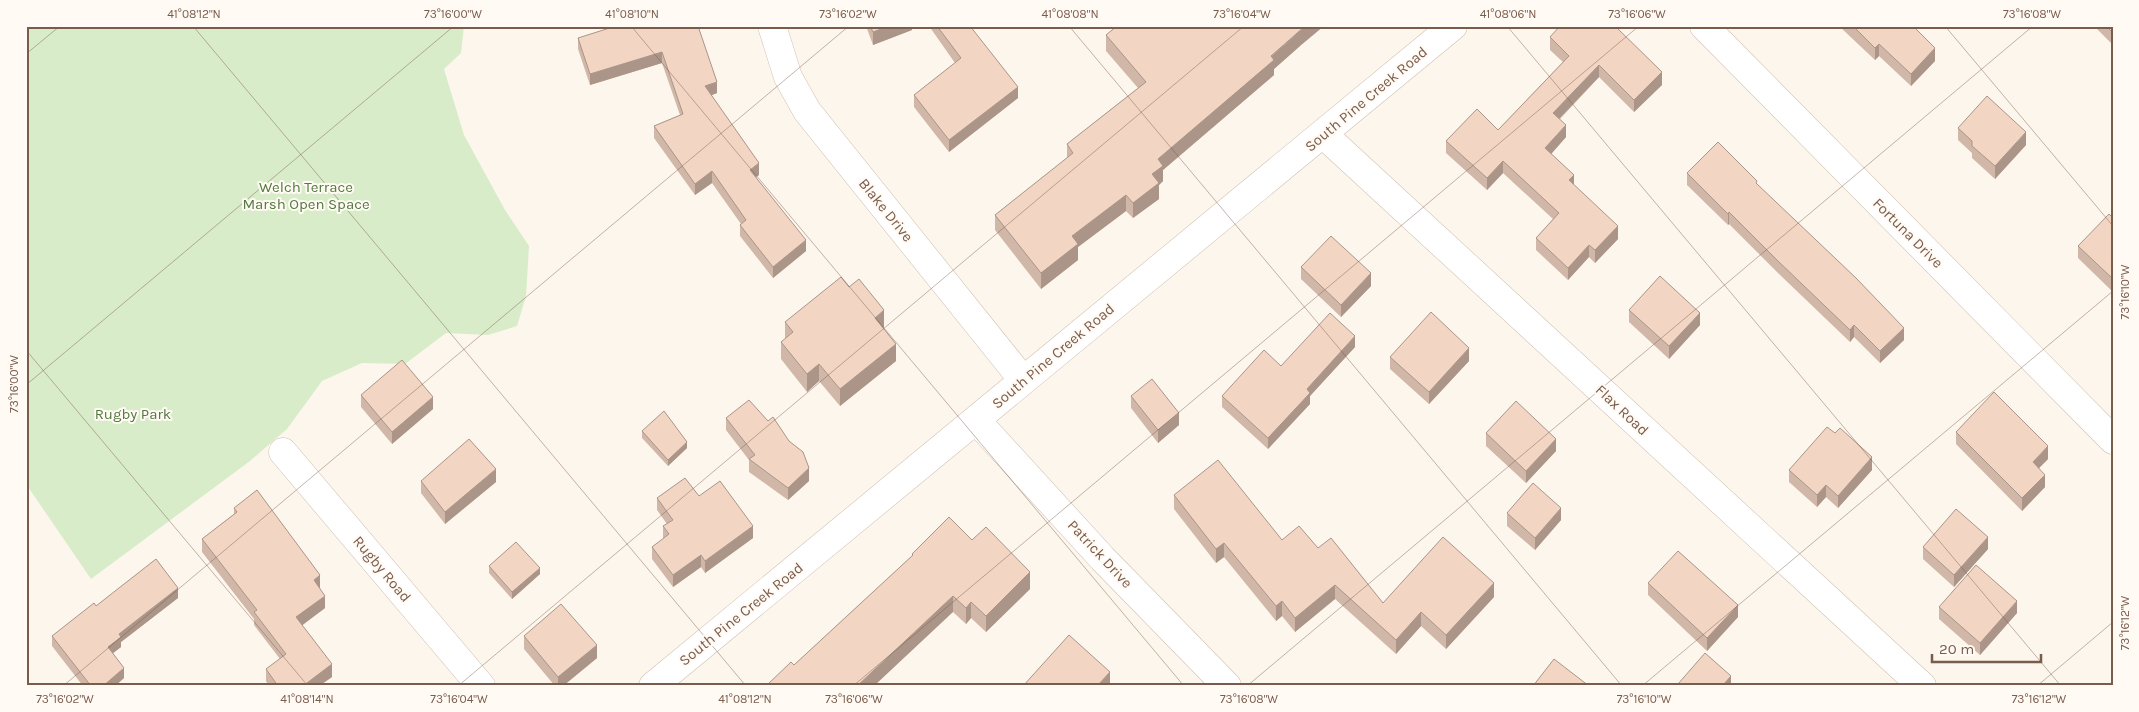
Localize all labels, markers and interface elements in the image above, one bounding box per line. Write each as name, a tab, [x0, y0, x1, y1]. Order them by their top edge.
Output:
text: 41°08'12"N	[167, 7, 221, 21]
text: 73°16'00"W	[424, 7, 482, 21]
text: 41°08'10"N	[605, 7, 659, 21]
text: 73°16'02"W	[819, 7, 877, 21]
text: 41°08'08"N	[1041, 7, 1099, 21]
text: 73°16'04"W	[1213, 7, 1271, 21]
text: 41°08'06"N	[1480, 7, 1536, 21]
text: 73°16'06"W	[1608, 7, 1666, 21]
text: 73°16'08"W	[2003, 7, 2061, 21]
street label: South Pine Creek Road	[1301, 43, 1431, 155]
street label: Blake Drive	[855, 175, 917, 245]
park label: Welch Terrace Marsh Open Space	[242, 178, 370, 213]
street label: Fortuna Drive	[1869, 194, 1947, 272]
text: 73°16'10"W	[2118, 264, 2132, 319]
street label: South Pine Creek Road	[988, 300, 1118, 412]
text: 73°16'00"W	[7, 355, 21, 413]
street label: Flax Road	[1592, 381, 1652, 439]
park label: Rugby Park	[95, 405, 171, 423]
street label: Patrick Drive	[1064, 516, 1136, 592]
street label: Rugby Road	[349, 532, 415, 606]
street label: South Pine Creek Road	[675, 558, 807, 670]
text: 73°16'12"W	[2118, 595, 2132, 650]
scale bar	[1932, 632, 2040, 664]
text: 20 m	[1939, 640, 1974, 658]
text: 73°16'02"W	[36, 692, 94, 706]
text: 41°08'14"N	[280, 692, 334, 706]
text: 73°16'04"W	[430, 692, 488, 706]
text: 41°08'12"N	[718, 692, 772, 706]
text: 73°16'06"W	[825, 692, 883, 706]
text: 73°16'08"W	[1220, 692, 1278, 706]
text: 73°16'10"W	[1617, 692, 1672, 706]
text: 73°16'12"W	[2012, 692, 2067, 706]

